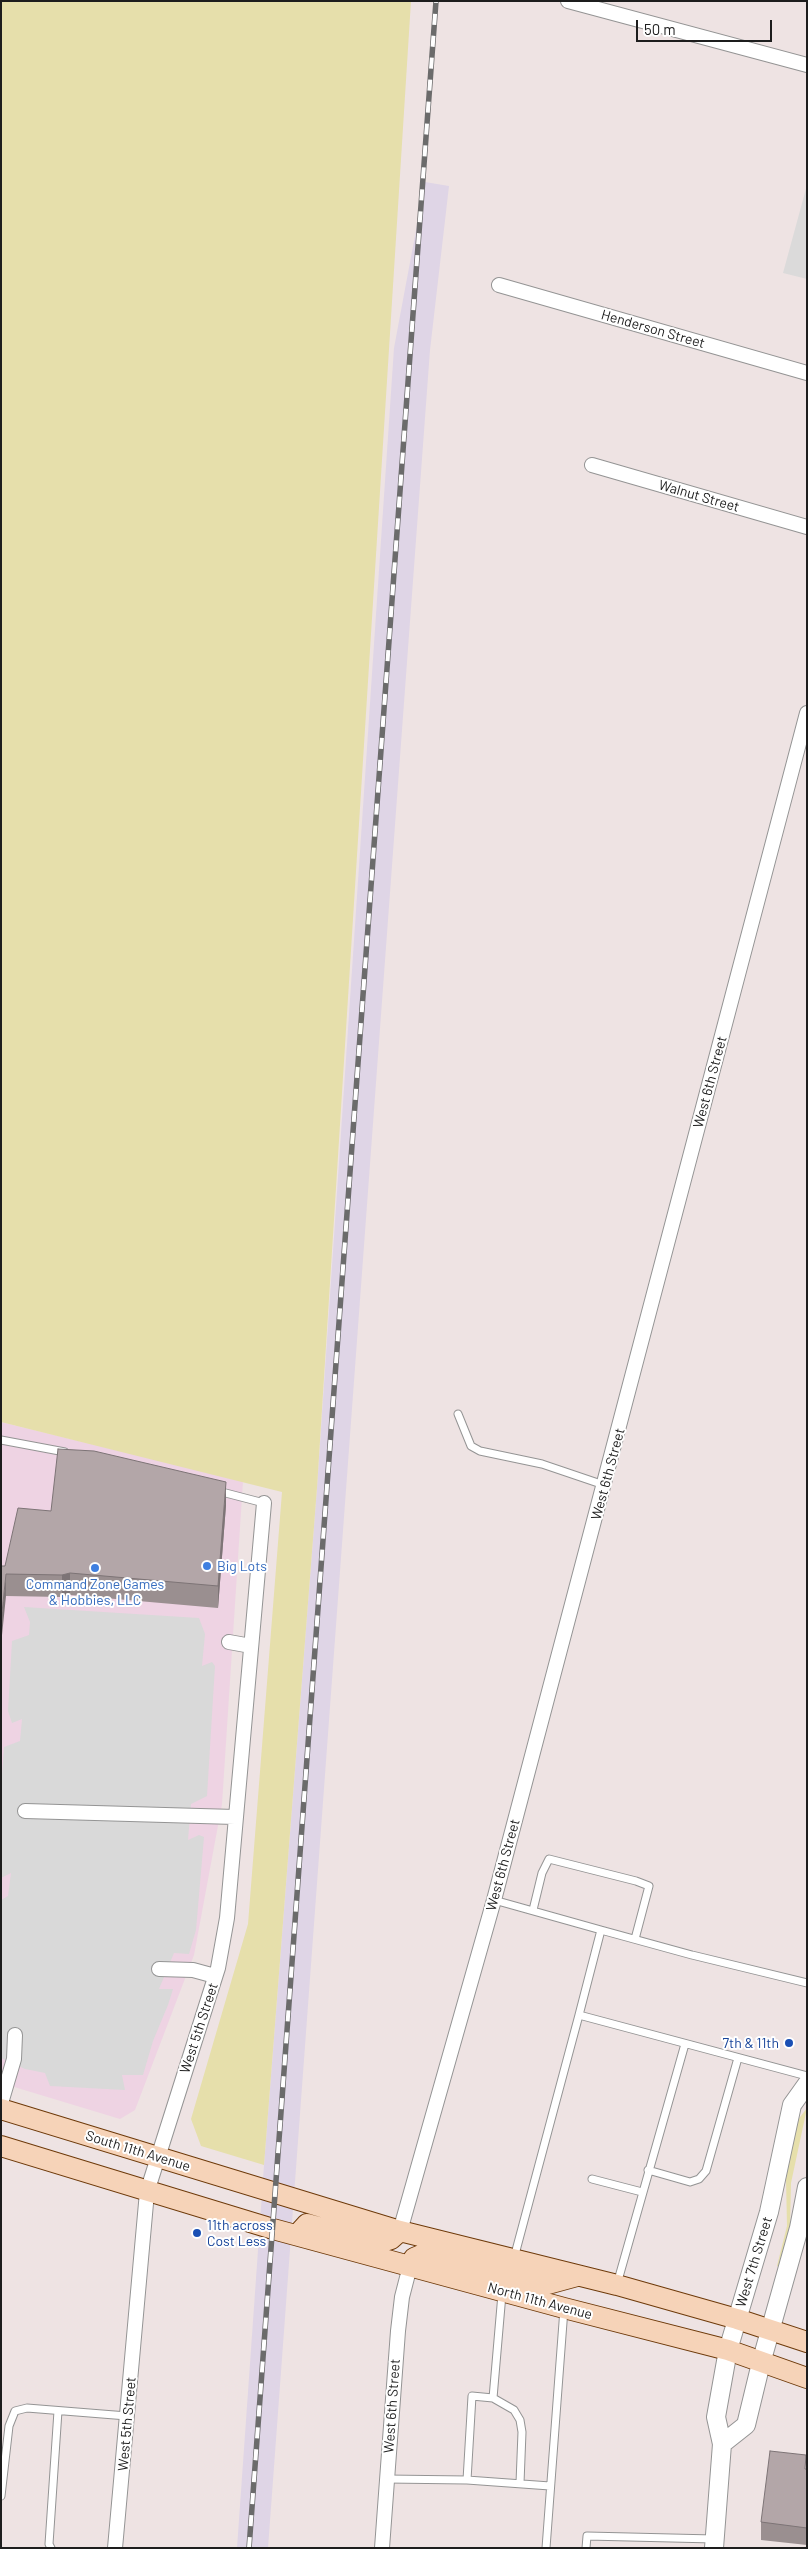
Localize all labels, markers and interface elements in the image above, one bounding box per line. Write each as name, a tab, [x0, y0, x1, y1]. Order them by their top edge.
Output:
scale bar	[638, 10, 774, 42]
text: 50 m	[644, 20, 676, 38]
street label: Henderson Street	[599, 306, 707, 352]
street label: Walnut Street	[657, 476, 741, 516]
street label: West 6th Street	[690, 1034, 730, 1130]
street label: West 6th Street	[588, 1426, 628, 1522]
place label: Big Lots	[217, 1558, 267, 1574]
marker: Big Lots	[201, 1560, 213, 1572]
marker: Command Zone Games & Hobbies, LLC	[89, 1562, 101, 1574]
place label: Command Zone Games & Hobbies, LLC	[26, 1576, 164, 1608]
street label: West 6th Street	[483, 1817, 523, 1913]
street label: West 5th Street	[176, 1981, 222, 2075]
place label: 7th & 11th	[722, 2035, 779, 2051]
marker: 7th & 11th	[783, 2037, 795, 2049]
street label: South 11th Avenue	[84, 2127, 192, 2175]
street label: West 7th Street	[732, 2215, 776, 2309]
place label: 11th across Cost Less	[207, 2217, 273, 2250]
marker: 11th across Cost Less	[191, 2227, 203, 2239]
street label: North 11th Avenue	[486, 2279, 594, 2323]
street label: West 6th Street	[380, 2358, 404, 2454]
street label: West 5th Street	[115, 2376, 139, 2472]

